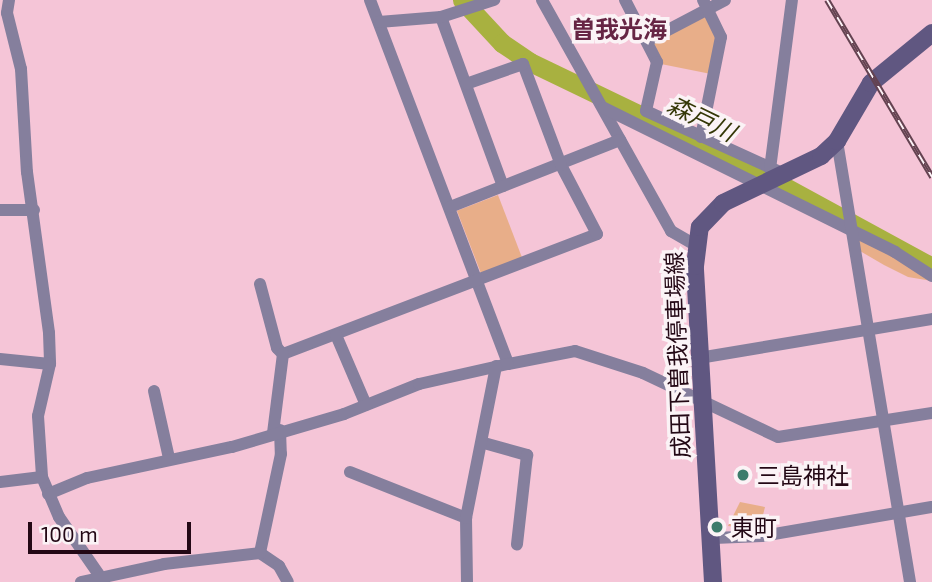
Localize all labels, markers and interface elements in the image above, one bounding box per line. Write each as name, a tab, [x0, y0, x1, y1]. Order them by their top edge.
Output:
district label: 曽我光海	[571, 15, 667, 43]
water label: 森戸川	[663, 89, 741, 147]
street label: 成田下曽我停車場線	[660, 251, 694, 459]
place label: 三島神社	[757, 461, 849, 489]
marker: 三島神社	[735, 467, 751, 483]
scale bar	[32, 508, 194, 552]
place label: 東町	[731, 513, 777, 541]
marker: 東町	[709, 519, 725, 535]
text: 100 m	[41, 521, 98, 546]

